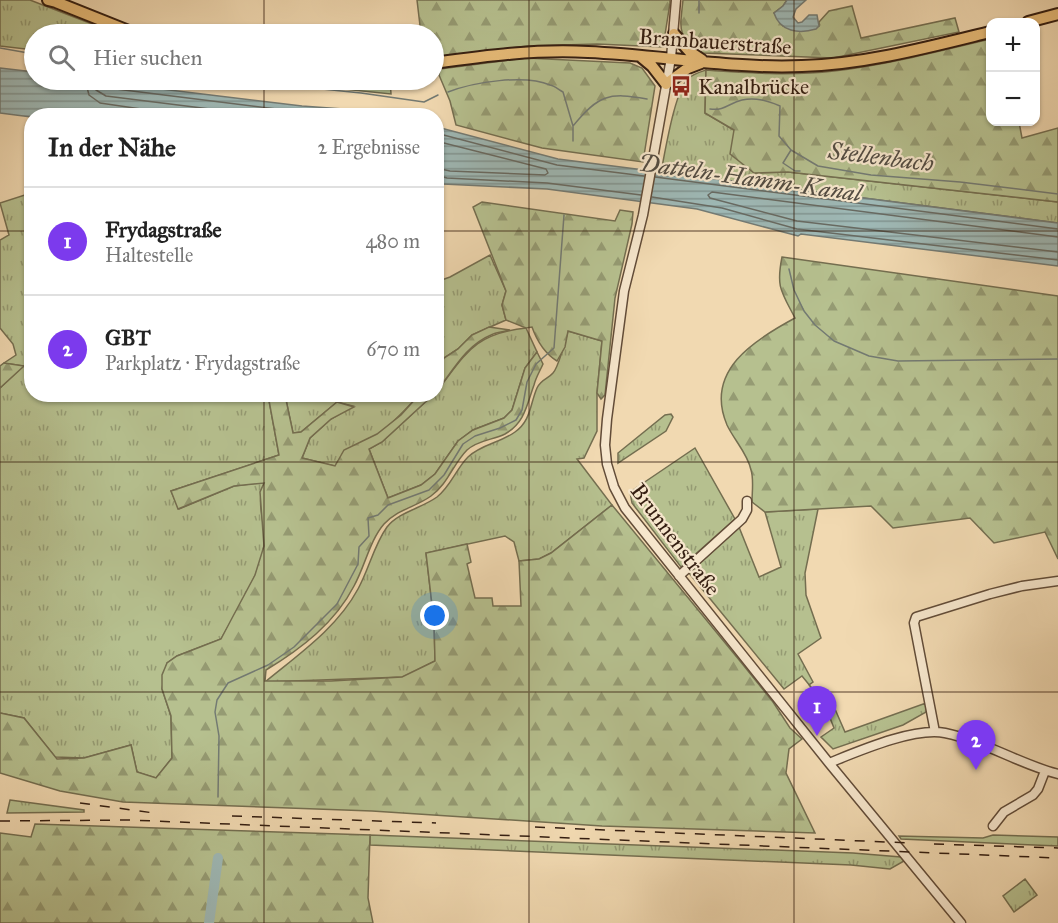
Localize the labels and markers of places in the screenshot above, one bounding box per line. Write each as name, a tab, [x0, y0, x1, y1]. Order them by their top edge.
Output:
place label: Kanalbrücke	[698, 73, 809, 100]
bus stop icon: Kanalbrücke	[669, 74, 693, 98]
pin: 1	[798, 686, 836, 736]
pin: 2	[956, 720, 996, 770]

